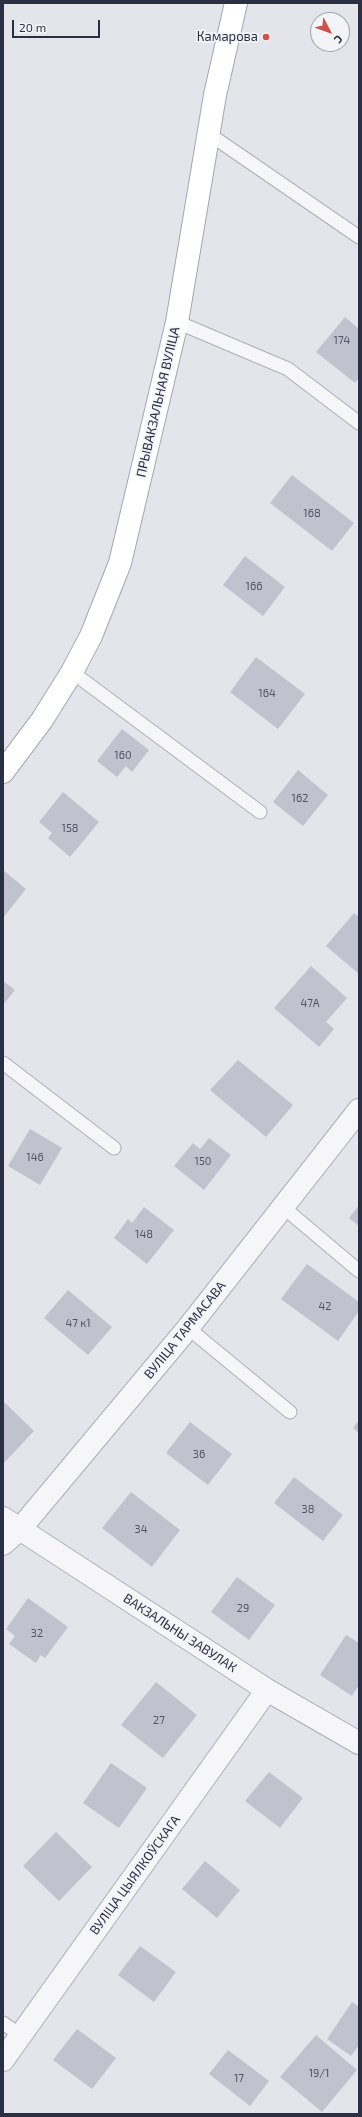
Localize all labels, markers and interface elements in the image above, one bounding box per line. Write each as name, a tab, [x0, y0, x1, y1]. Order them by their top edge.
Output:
scale bar	[14, 12, 102, 38]
north arrow	[310, 12, 350, 52]
text: 20 m	[19, 20, 46, 34]
place label: Камарова	[197, 29, 258, 45]
marker: Камарова	[261, 32, 271, 42]
text: С	[332, 33, 346, 46]
street label: ПРЫВАКЗАЛЬНАЯ ВУЛІЦА	[133, 325, 183, 479]
house number: 174	[334, 333, 350, 347]
house number: 168	[303, 506, 321, 520]
house number: 166	[246, 579, 262, 593]
house number: 164	[258, 686, 276, 700]
house number: 160	[114, 748, 132, 762]
house number: 162	[292, 791, 308, 805]
house number: 158	[62, 821, 78, 835]
house number: 47А	[300, 996, 320, 1010]
house number: 146	[26, 1150, 44, 1164]
house number: 150	[195, 1154, 211, 1168]
house number: 148	[135, 1227, 153, 1241]
street label: ВУЛІЦА ТАРМАСАВА	[141, 1278, 229, 1382]
house number: 42	[319, 1299, 331, 1313]
house number: 47 к1	[65, 1316, 91, 1330]
house number: 36	[193, 1447, 205, 1461]
house number: 38	[302, 1502, 314, 1516]
house number: 34	[135, 1522, 147, 1536]
street label: ВАКЗАЛЬНЫ ЗАВУЛАК	[120, 1590, 240, 1676]
house number: 29	[237, 1601, 249, 1615]
house number: 32	[31, 1626, 43, 1640]
house number: 27	[153, 1713, 165, 1727]
street label: ВУЛІЦА ЦЫЯЛКОЎСКАГА	[86, 1812, 184, 1938]
house number: 19/1	[309, 2066, 329, 2080]
house number: 17	[234, 2071, 244, 2085]

